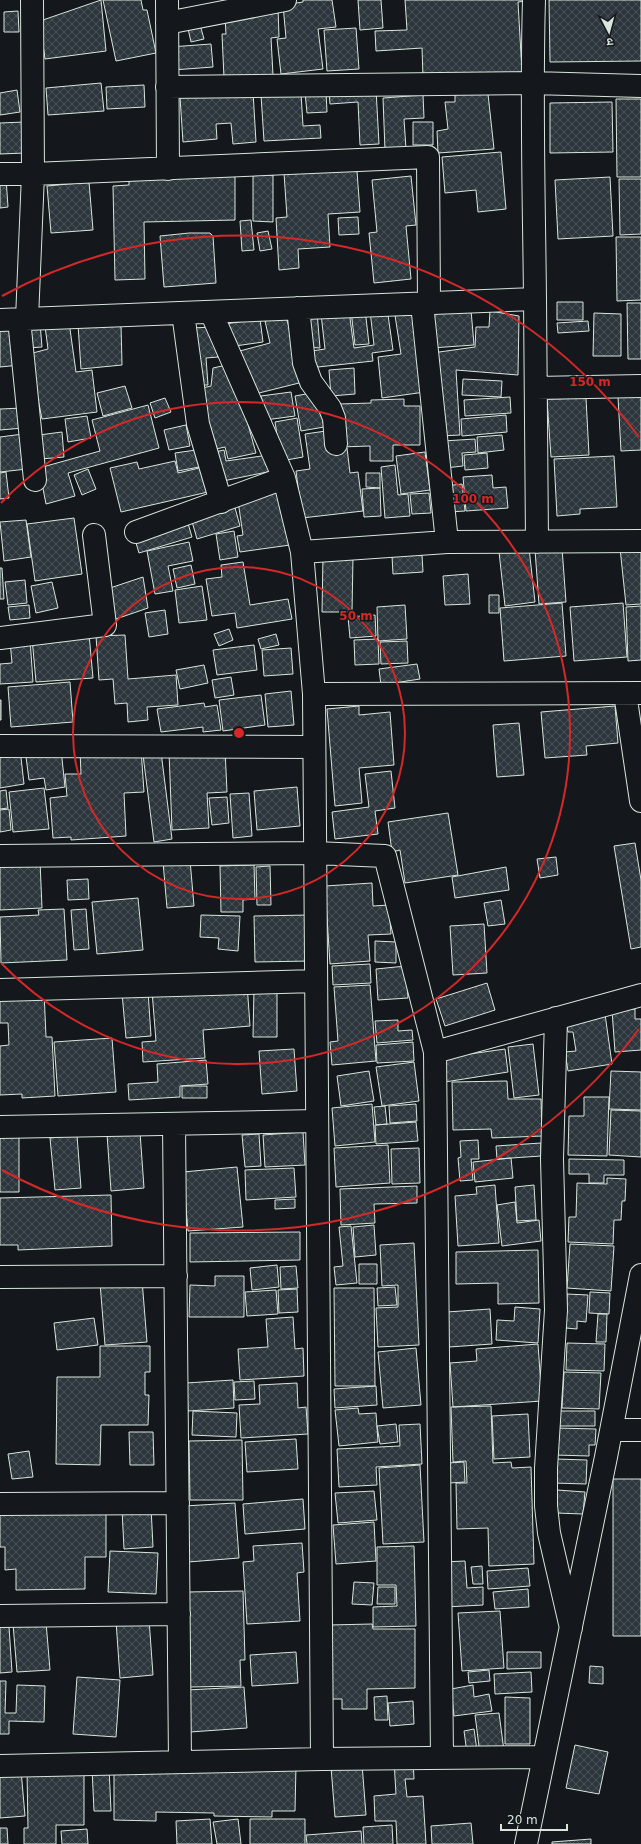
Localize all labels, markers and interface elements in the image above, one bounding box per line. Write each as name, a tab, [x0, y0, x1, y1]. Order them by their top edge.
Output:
north arrow	[589, 12, 629, 52]
text: उ	[606, 35, 614, 48]
text: 150 m	[569, 375, 611, 389]
text: 100 m	[452, 492, 494, 506]
text: 50 m	[339, 609, 373, 623]
centre of rings	[232, 726, 246, 740]
scale bar	[501, 1806, 567, 1832]
text: 20 m	[507, 1813, 538, 1827]

